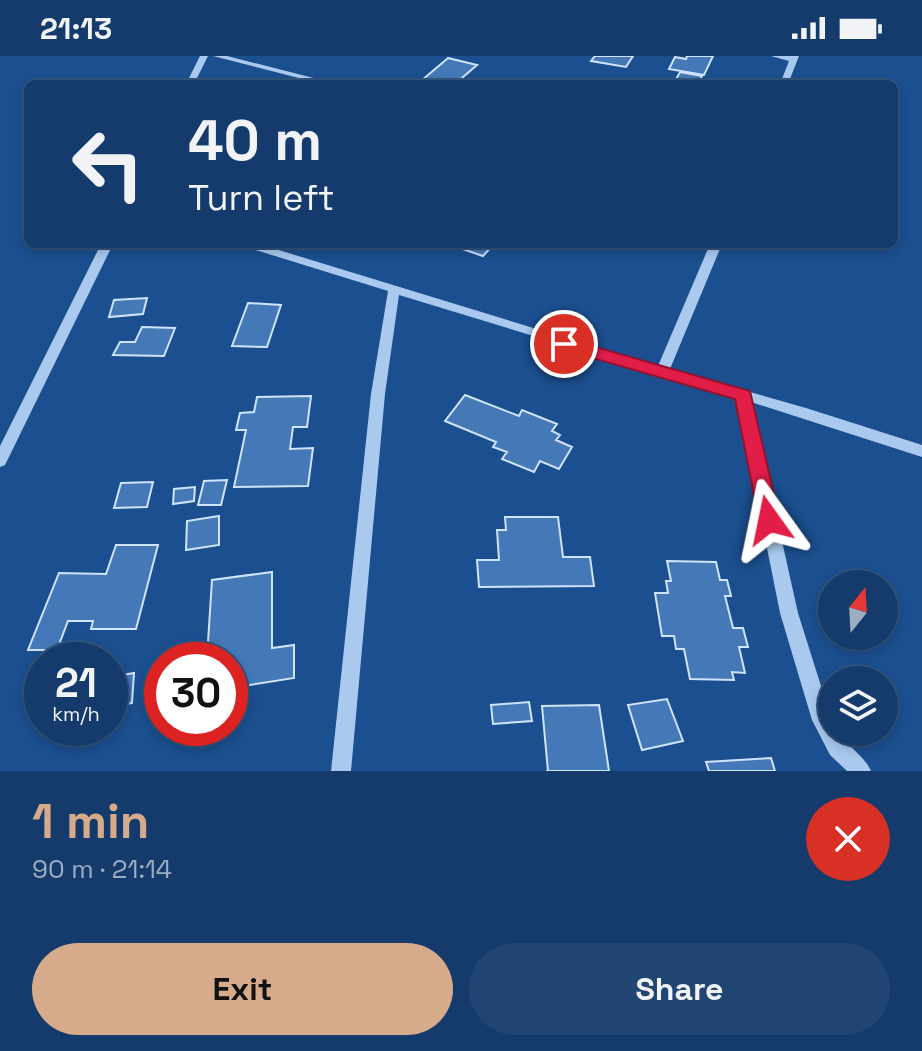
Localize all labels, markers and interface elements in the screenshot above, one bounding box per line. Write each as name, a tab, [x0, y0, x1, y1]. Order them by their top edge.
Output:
text: 21:13	[40, 9, 112, 48]
text: 40 m	[188, 105, 322, 176]
icon: left	[56, 112, 160, 216]
text: Turn left	[188, 175, 335, 221]
pin	[530, 310, 598, 378]
icon: arrive	[542, 322, 586, 366]
position arrow	[727, 478, 811, 562]
north arrow	[818, 570, 898, 650]
map controls	[818, 570, 898, 746]
speed limit sign: 30	[144, 642, 248, 746]
text: 21	[55, 658, 97, 709]
button: layers	[818, 666, 898, 746]
text: km/h	[52, 701, 100, 727]
text: 1 min	[32, 791, 149, 852]
button: close	[806, 797, 890, 881]
text: 90 m · 21:14	[32, 852, 172, 886]
button: Exit	[32, 943, 453, 1035]
button: Share	[469, 943, 890, 1035]

